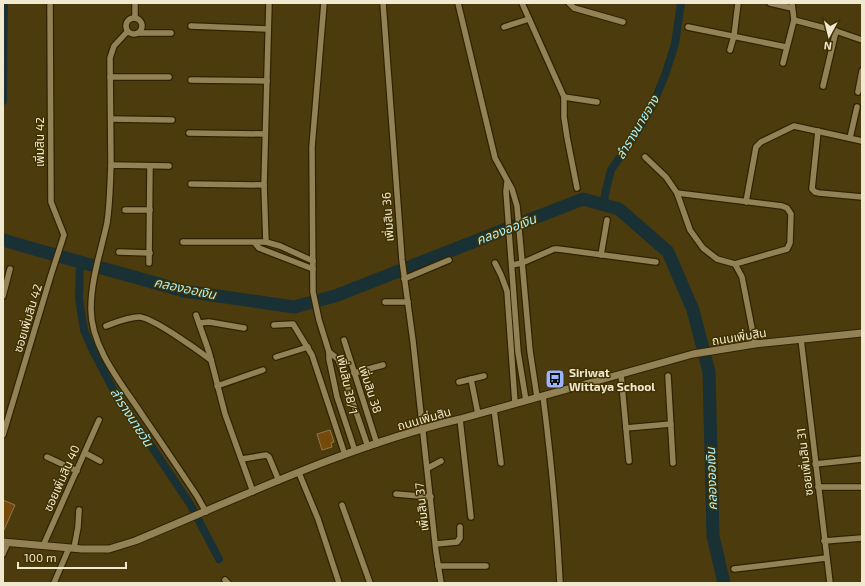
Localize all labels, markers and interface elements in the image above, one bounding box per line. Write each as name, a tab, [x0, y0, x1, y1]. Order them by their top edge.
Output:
north arrow	[809, 16, 849, 56]
text: N	[823, 39, 832, 53]
water label: ลำรางนายจาง	[612, 91, 663, 162]
street label: เพิ่มสิน 42	[32, 117, 46, 167]
street label: เพิ่มสิน 36	[378, 192, 396, 242]
water label: คลองออเงิน	[474, 210, 539, 248]
water label: คลองออเงิน	[153, 274, 218, 303]
street label: ซอยเพิ่มสิน 42	[10, 282, 44, 354]
street label: ถนนเพิ่มสิน	[711, 324, 767, 347]
street label: เพิ่มสิน 38/1	[335, 353, 361, 415]
street label: เพิ่มสิน 38	[357, 363, 386, 415]
place label: Siriwat Wittaya School	[569, 365, 655, 394]
bus stop icon: Siriwat Wittaya School	[544, 368, 566, 390]
water label: ลำรางนายวัน	[107, 385, 157, 450]
street label: ถนนเพิ่มสิน	[395, 403, 452, 432]
street label: ซอยเพิ่มสิน 31	[793, 427, 815, 497]
street label: ซอยเพิ่มสิน 40	[40, 442, 82, 513]
water label: คลองออเงิน	[702, 446, 720, 511]
street label: เพิ่มสิน 37	[411, 482, 431, 532]
scale bar	[18, 544, 126, 570]
text: 100 m	[24, 550, 56, 564]

